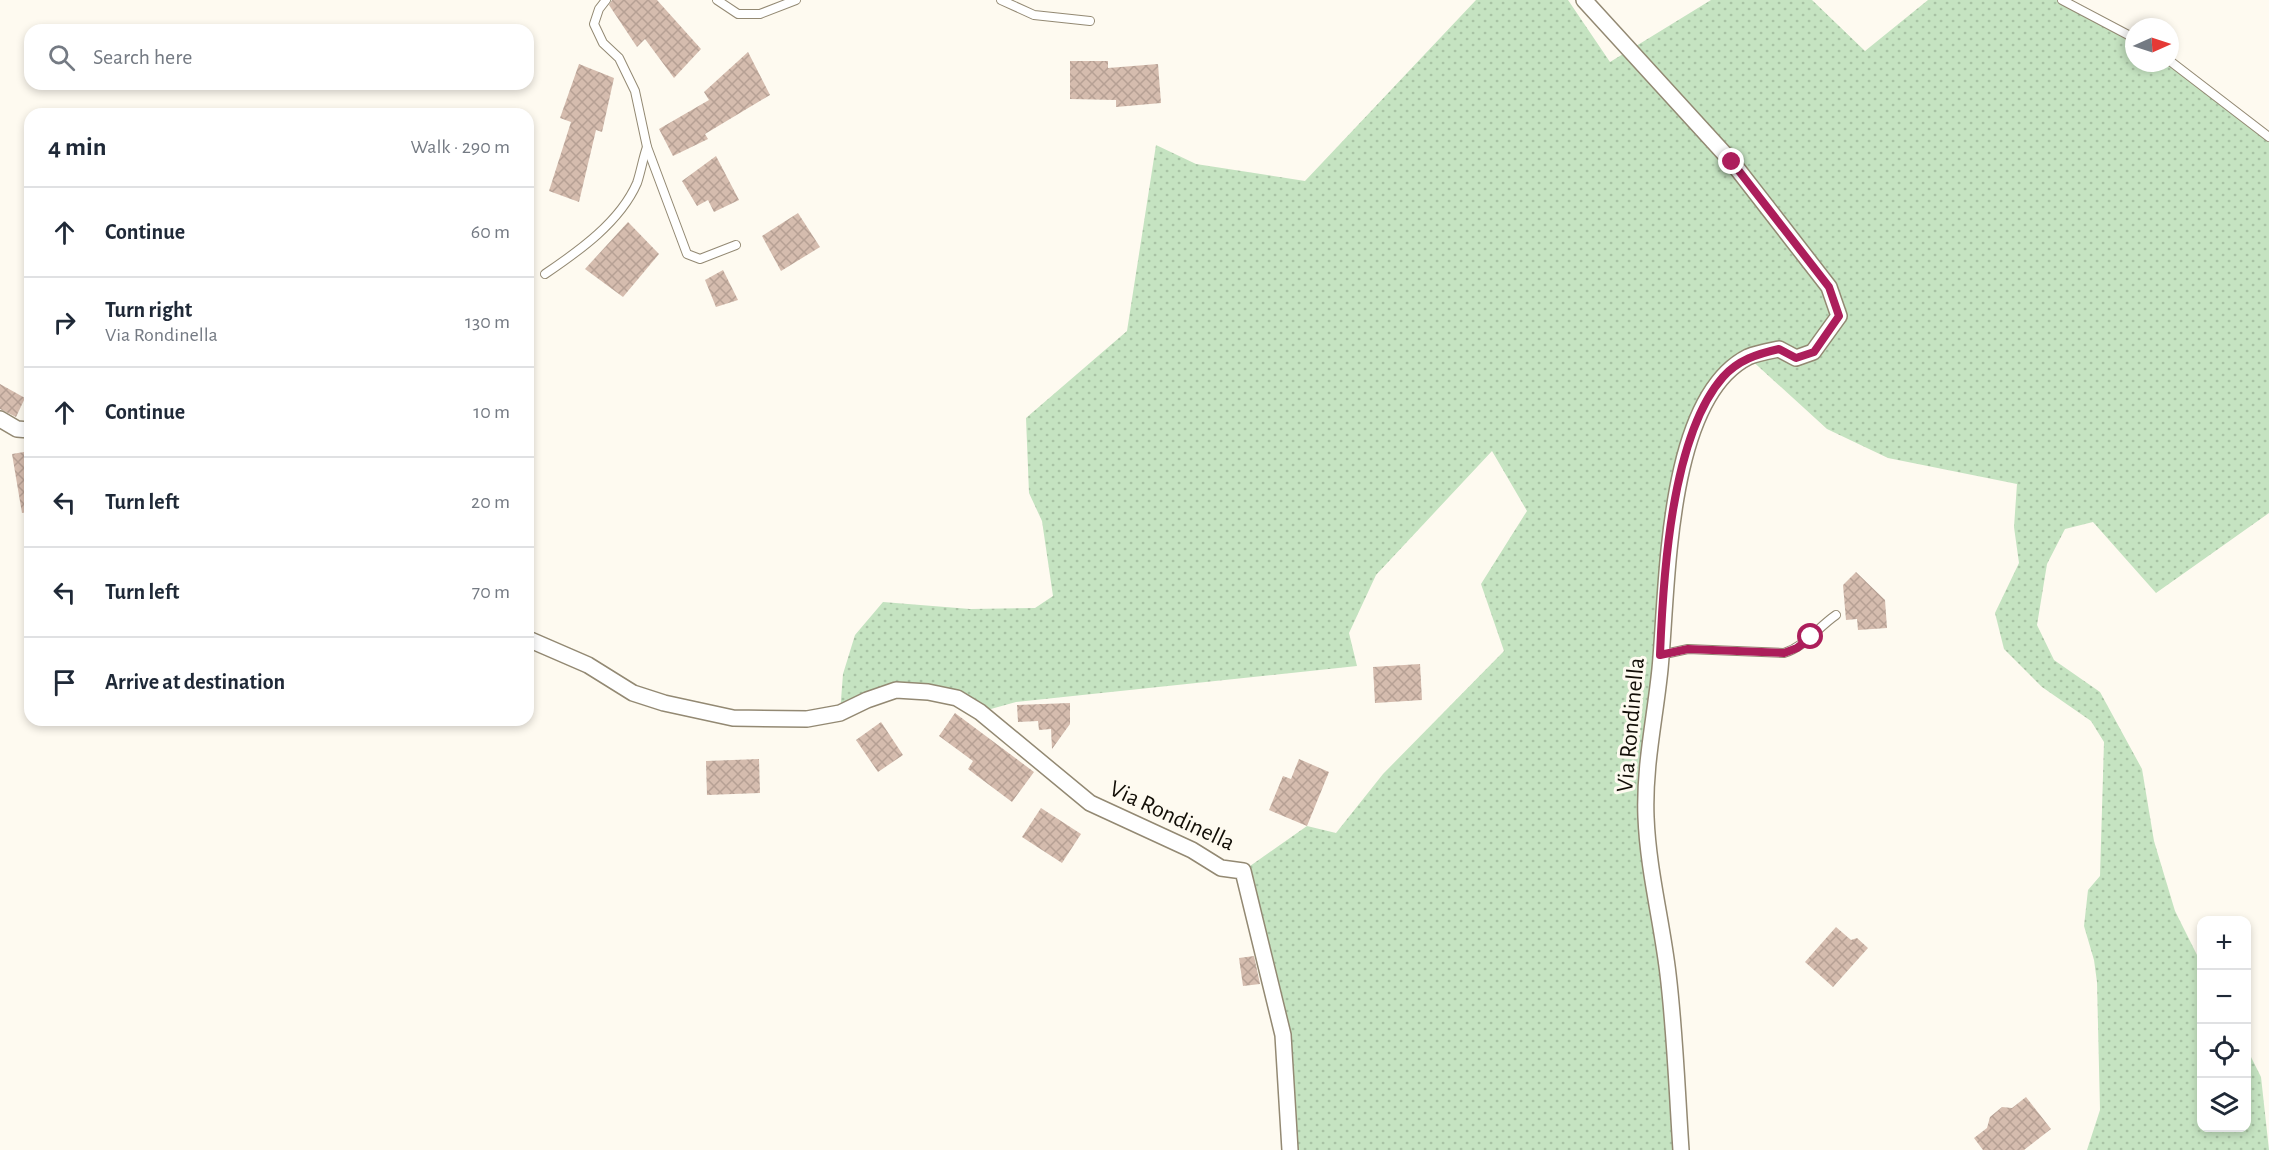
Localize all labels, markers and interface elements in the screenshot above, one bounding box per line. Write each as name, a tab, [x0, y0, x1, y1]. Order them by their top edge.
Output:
north arrow	[2125, 18, 2179, 72]
search box	[24, 24, 534, 90]
icon: search	[45, 41, 78, 74]
text: Search here	[93, 46, 192, 68]
text: 4 min	[48, 134, 107, 160]
text: Walk · 290 m	[410, 137, 510, 157]
route end	[1718, 148, 1744, 174]
icon: ahead	[48, 216, 81, 249]
text: Continue	[105, 221, 185, 243]
text: 60 m	[471, 222, 510, 242]
text: Turn right	[105, 299, 192, 321]
icon: right	[48, 306, 81, 339]
text: 130 m	[465, 312, 510, 332]
text: Via Rondinella	[105, 325, 218, 345]
icon: ahead	[48, 396, 81, 429]
text: Continue	[105, 401, 185, 423]
text: 10 m	[473, 402, 510, 422]
icon: left	[48, 486, 81, 519]
text: Turn left	[105, 491, 179, 513]
text: 20 m	[471, 492, 510, 512]
icon: left	[48, 576, 81, 609]
text: Turn left	[105, 581, 179, 603]
text: 70 m	[472, 582, 510, 602]
route start	[1797, 623, 1823, 649]
street label: Via Rondinella	[1613, 657, 1649, 793]
icon: arrive	[48, 666, 81, 699]
text: Arrive at destination	[105, 671, 285, 693]
street label: Via Rondinella	[1106, 777, 1238, 855]
map controls	[2197, 916, 2251, 1132]
button: +	[2197, 916, 2251, 970]
button: −	[2197, 970, 2251, 1024]
button: locate	[2197, 1024, 2251, 1078]
button: layers	[2197, 1078, 2251, 1132]

